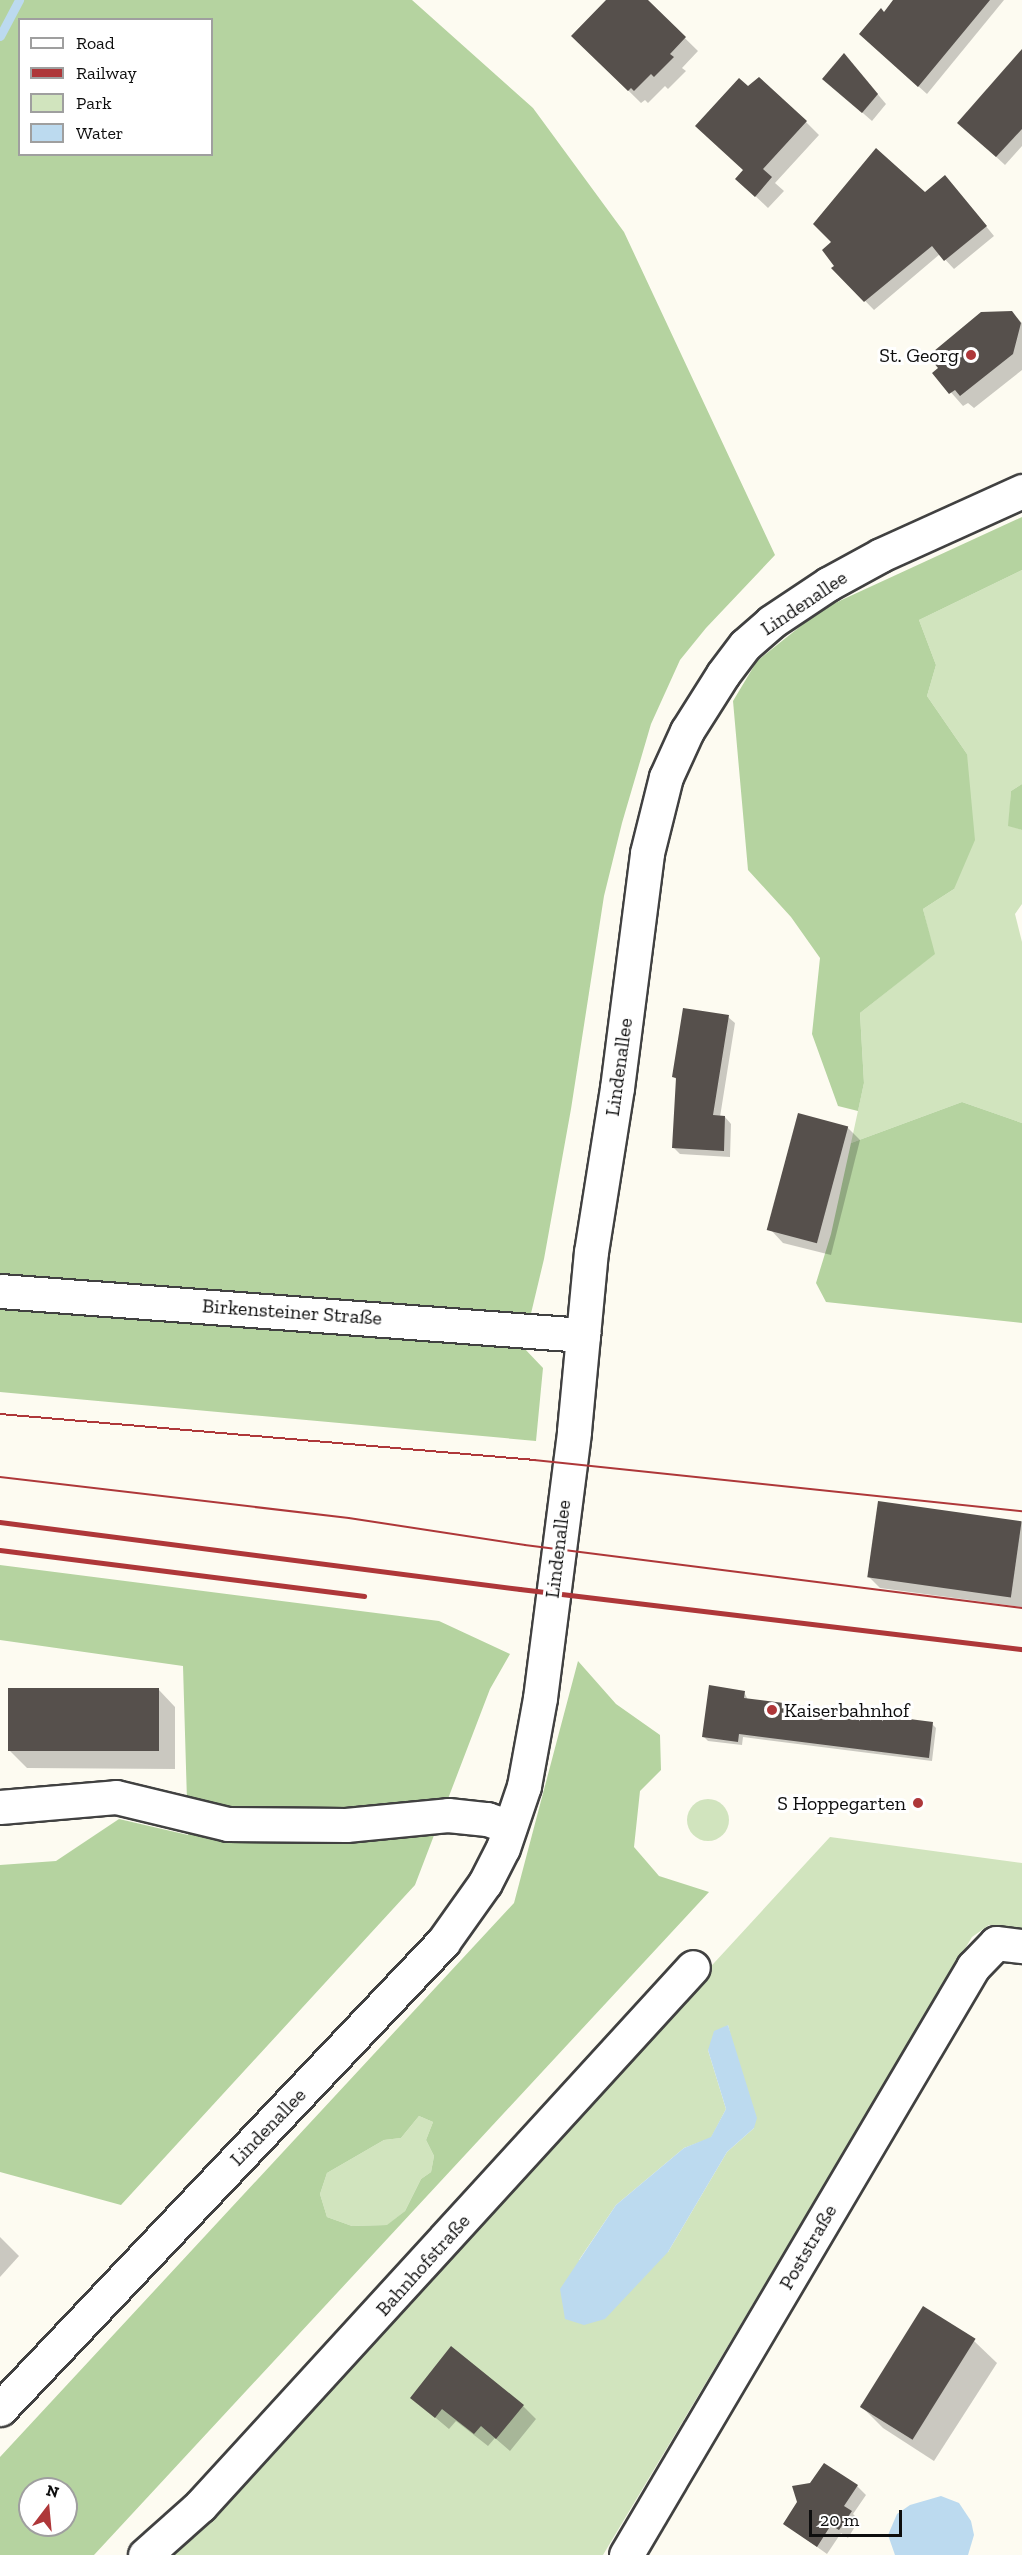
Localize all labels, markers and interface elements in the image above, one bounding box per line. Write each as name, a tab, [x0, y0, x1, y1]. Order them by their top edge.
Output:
legend	[18, 18, 213, 156]
text: Road	[76, 32, 115, 54]
text: Railway	[76, 62, 137, 84]
text: Park	[76, 92, 112, 114]
text: Water	[76, 122, 123, 144]
place label: St. Georg	[879, 343, 959, 367]
marker: St. Georg	[964, 348, 978, 362]
street label: Lindenallee	[756, 565, 852, 641]
street label: Lindenallee	[600, 1016, 638, 1118]
street label: Birkensteiner Straße	[201, 1294, 383, 1330]
street label: Lindenallee	[540, 1498, 576, 1600]
place label: Kaiserbahnhof	[784, 1698, 909, 1722]
marker: Kaiserbahnhof	[765, 1703, 779, 1717]
place label: S Hoppegarten	[777, 1791, 906, 1815]
marker: S Hoppegarten	[911, 1796, 925, 1810]
street label: Lindenallee	[225, 2083, 311, 2171]
street label: Poststraße	[774, 2200, 842, 2294]
street label: Bahnhofstraße	[371, 2209, 475, 2321]
north arrow	[18, 2477, 78, 2537]
text: N	[44, 2480, 61, 2502]
scale bar	[812, 2498, 905, 2536]
text: 20 m	[820, 2509, 859, 2531]

